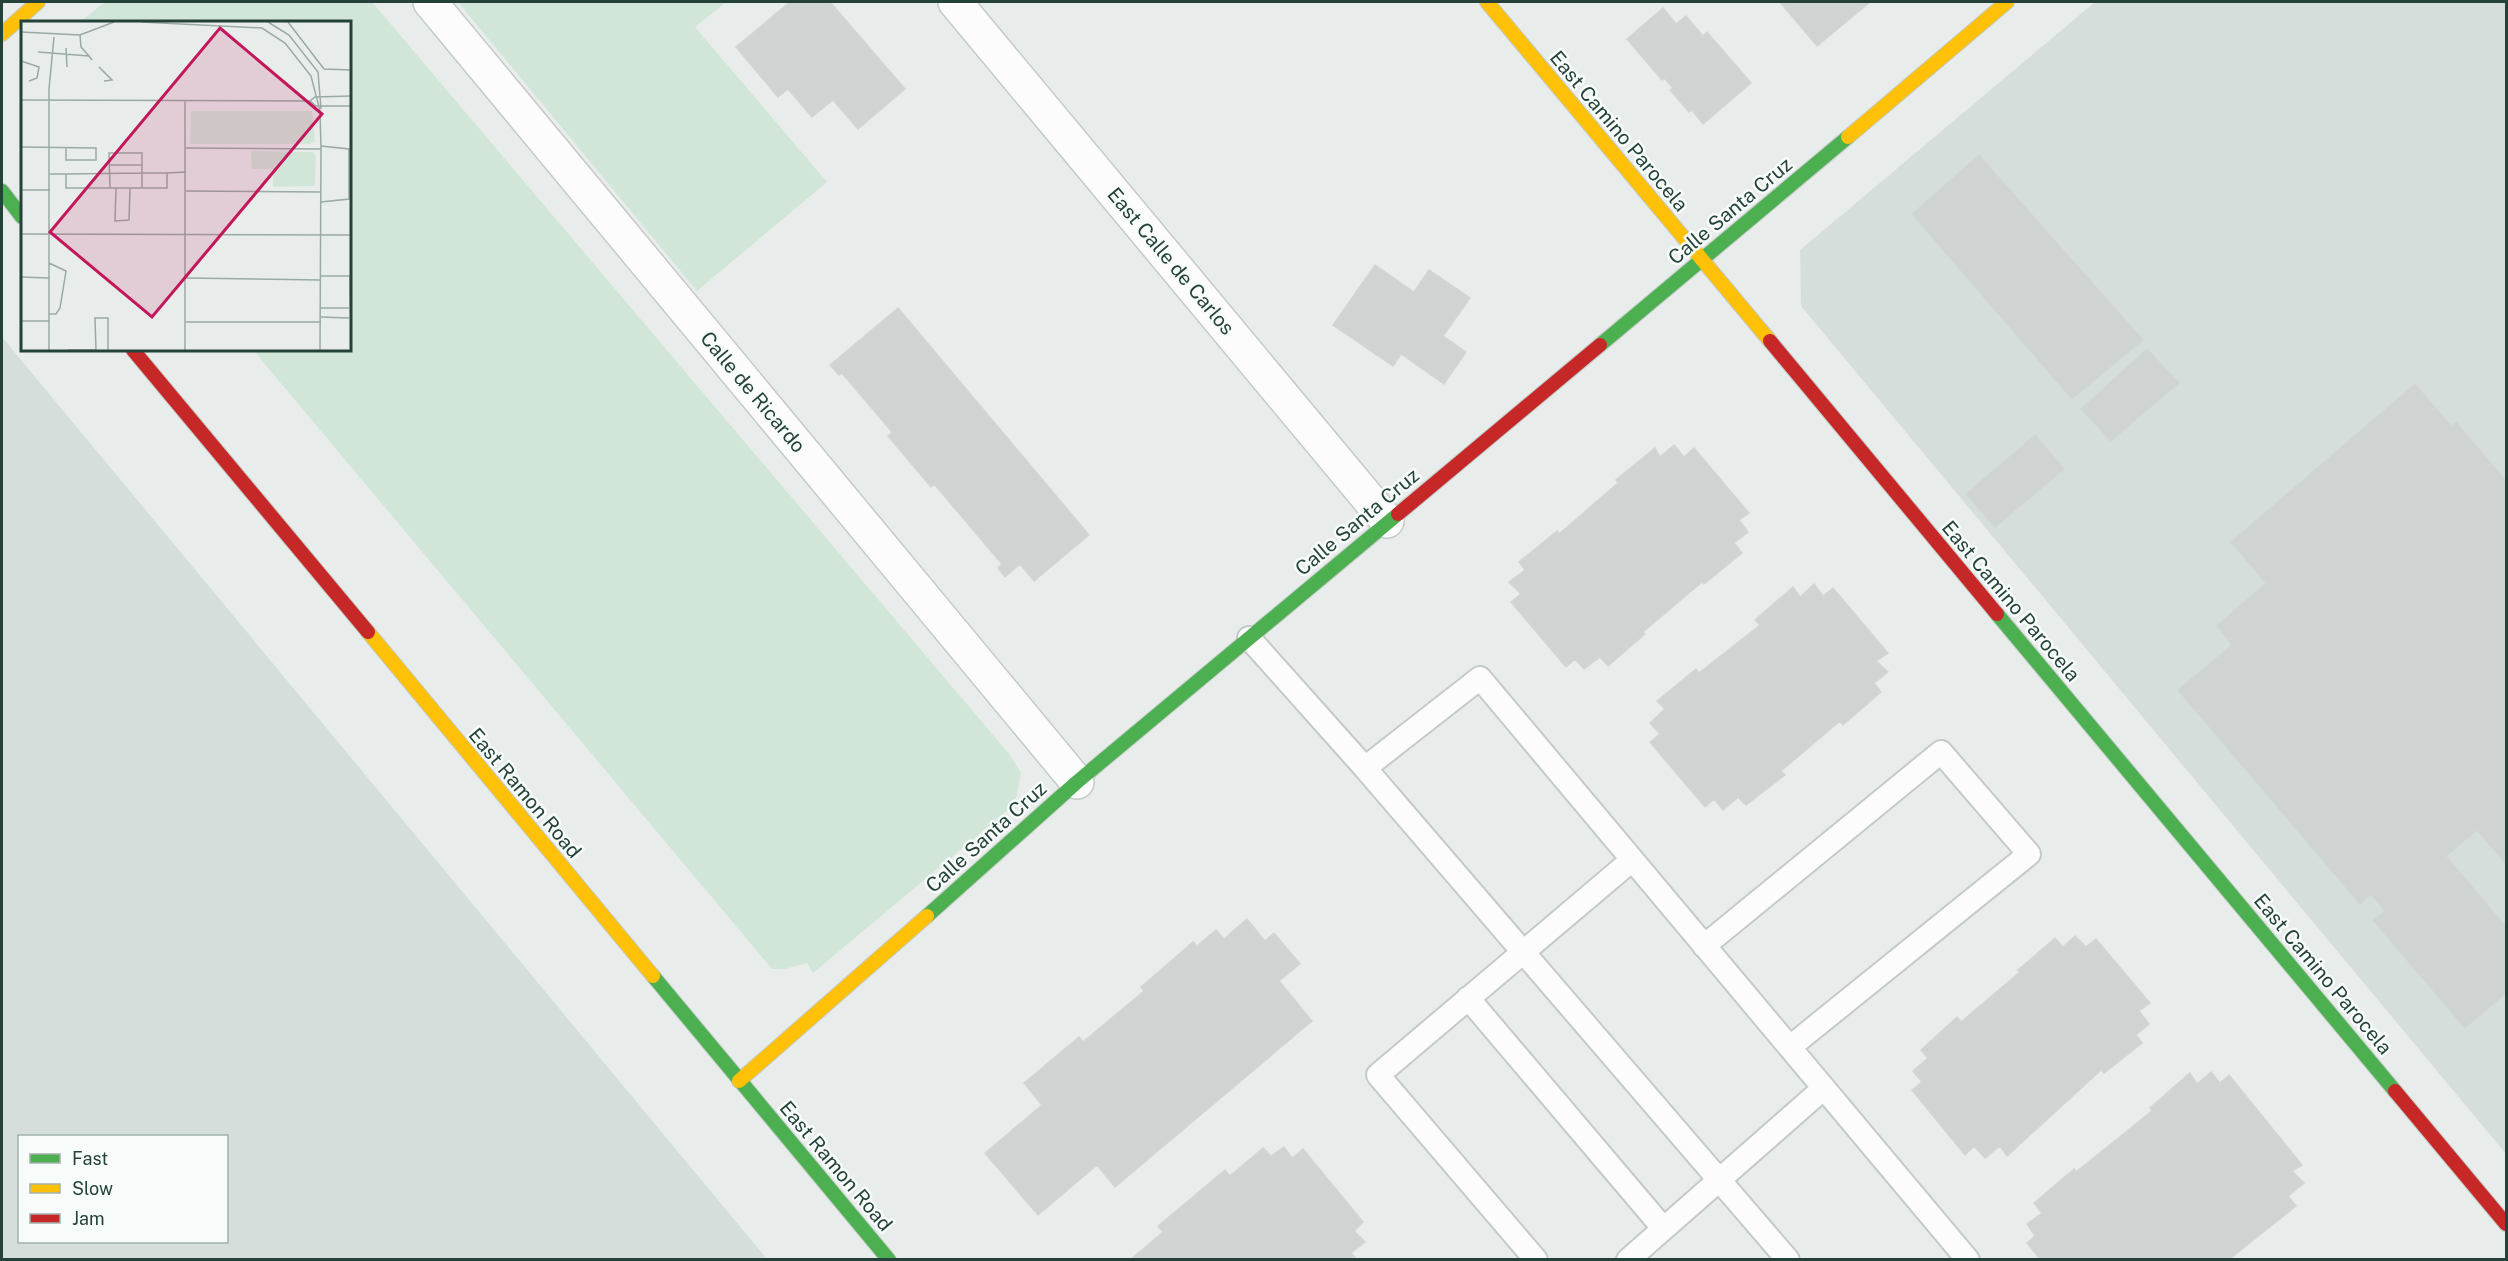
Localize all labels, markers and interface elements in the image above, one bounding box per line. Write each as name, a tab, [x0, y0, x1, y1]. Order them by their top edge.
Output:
inset map	[21, 21, 351, 351]
street label: East Camino Parocela	[1545, 46, 1693, 216]
street label: Calle Santa Cruz	[1663, 152, 1797, 270]
street label: East Calle de Carlos	[1102, 182, 1240, 340]
street label: Calle de Ricardo	[695, 327, 811, 457]
street label: Calle Santa Cruz	[1290, 463, 1424, 581]
street label: East Camino Parocela	[1937, 516, 2085, 686]
street label: East Ramon Road	[464, 723, 586, 863]
street label: Calle Santa Cruz	[921, 777, 1051, 897]
street label: East Camino Parocela	[2249, 889, 2397, 1059]
street label: East Ramon Road	[775, 1096, 897, 1236]
legend	[18, 1135, 228, 1243]
text: Fast	[72, 1148, 108, 1169]
text: Slow	[72, 1178, 113, 1199]
text: Jam	[72, 1208, 105, 1229]

